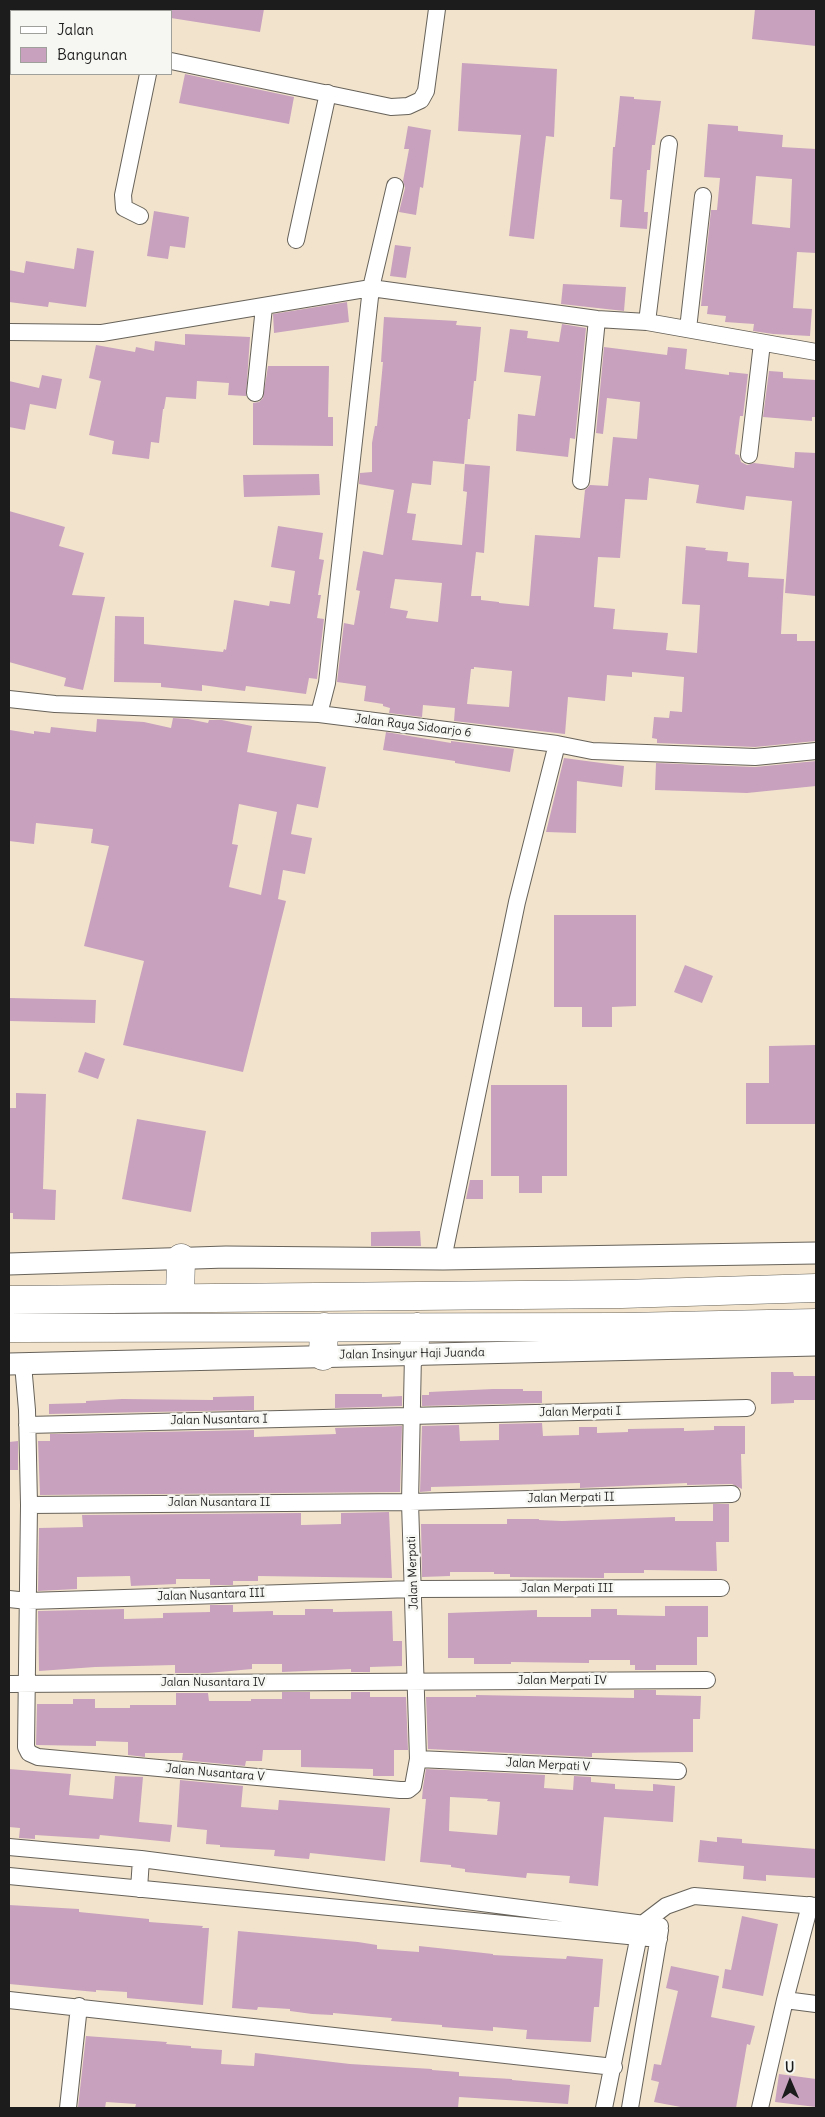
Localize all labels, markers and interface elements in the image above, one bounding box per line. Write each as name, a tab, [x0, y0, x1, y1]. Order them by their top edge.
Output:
legend	[10, 10, 172, 75]
text: Jalan	[57, 20, 94, 39]
text: Bangunan	[57, 45, 127, 64]
street label: Jalan Raya Sidoarjo 6	[354, 712, 472, 740]
street label: Jalan Insinyur Haji Juanda	[339, 1346, 485, 1362]
street label: Jalan Merpati I	[539, 1404, 621, 1420]
street label: Jalan Nusantara I	[170, 1412, 268, 1428]
street label: Jalan Merpati II	[527, 1490, 615, 1506]
street label: Jalan Nusantara II	[168, 1496, 270, 1510]
street label: Jalan Merpati	[405, 1536, 421, 1610]
street label: Jalan Merpati III	[521, 1582, 613, 1596]
street label: Jalan Nusantara III	[157, 1586, 265, 1604]
street label: Jalan Merpati IV	[517, 1674, 607, 1688]
street label: Jalan Nusantara IV	[161, 1676, 265, 1690]
street label: Jalan Merpati V	[506, 1756, 590, 1774]
street label: Jalan Nusantara V	[165, 1761, 265, 1785]
north arrow	[765, 2057, 815, 2107]
text: U	[785, 2058, 795, 2076]

